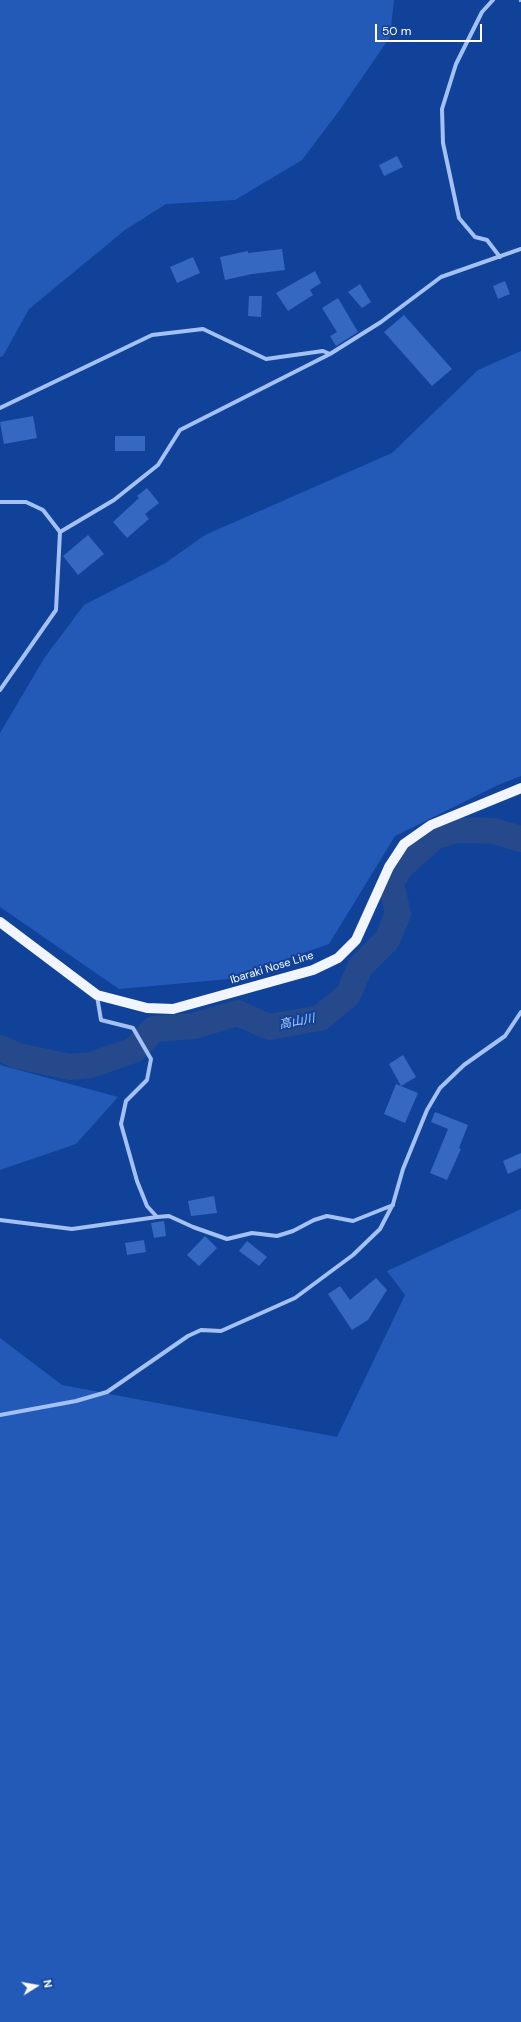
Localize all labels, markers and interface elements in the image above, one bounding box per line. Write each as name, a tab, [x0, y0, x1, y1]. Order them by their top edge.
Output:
scale bar	[377, 16, 484, 42]
text: 50 m	[382, 23, 411, 39]
street label: Ibaraki Nose Line	[229, 949, 315, 987]
water label: 高山川	[278, 1011, 316, 1033]
north arrow	[16, 1966, 56, 2006]
text: N	[40, 1978, 55, 1989]

